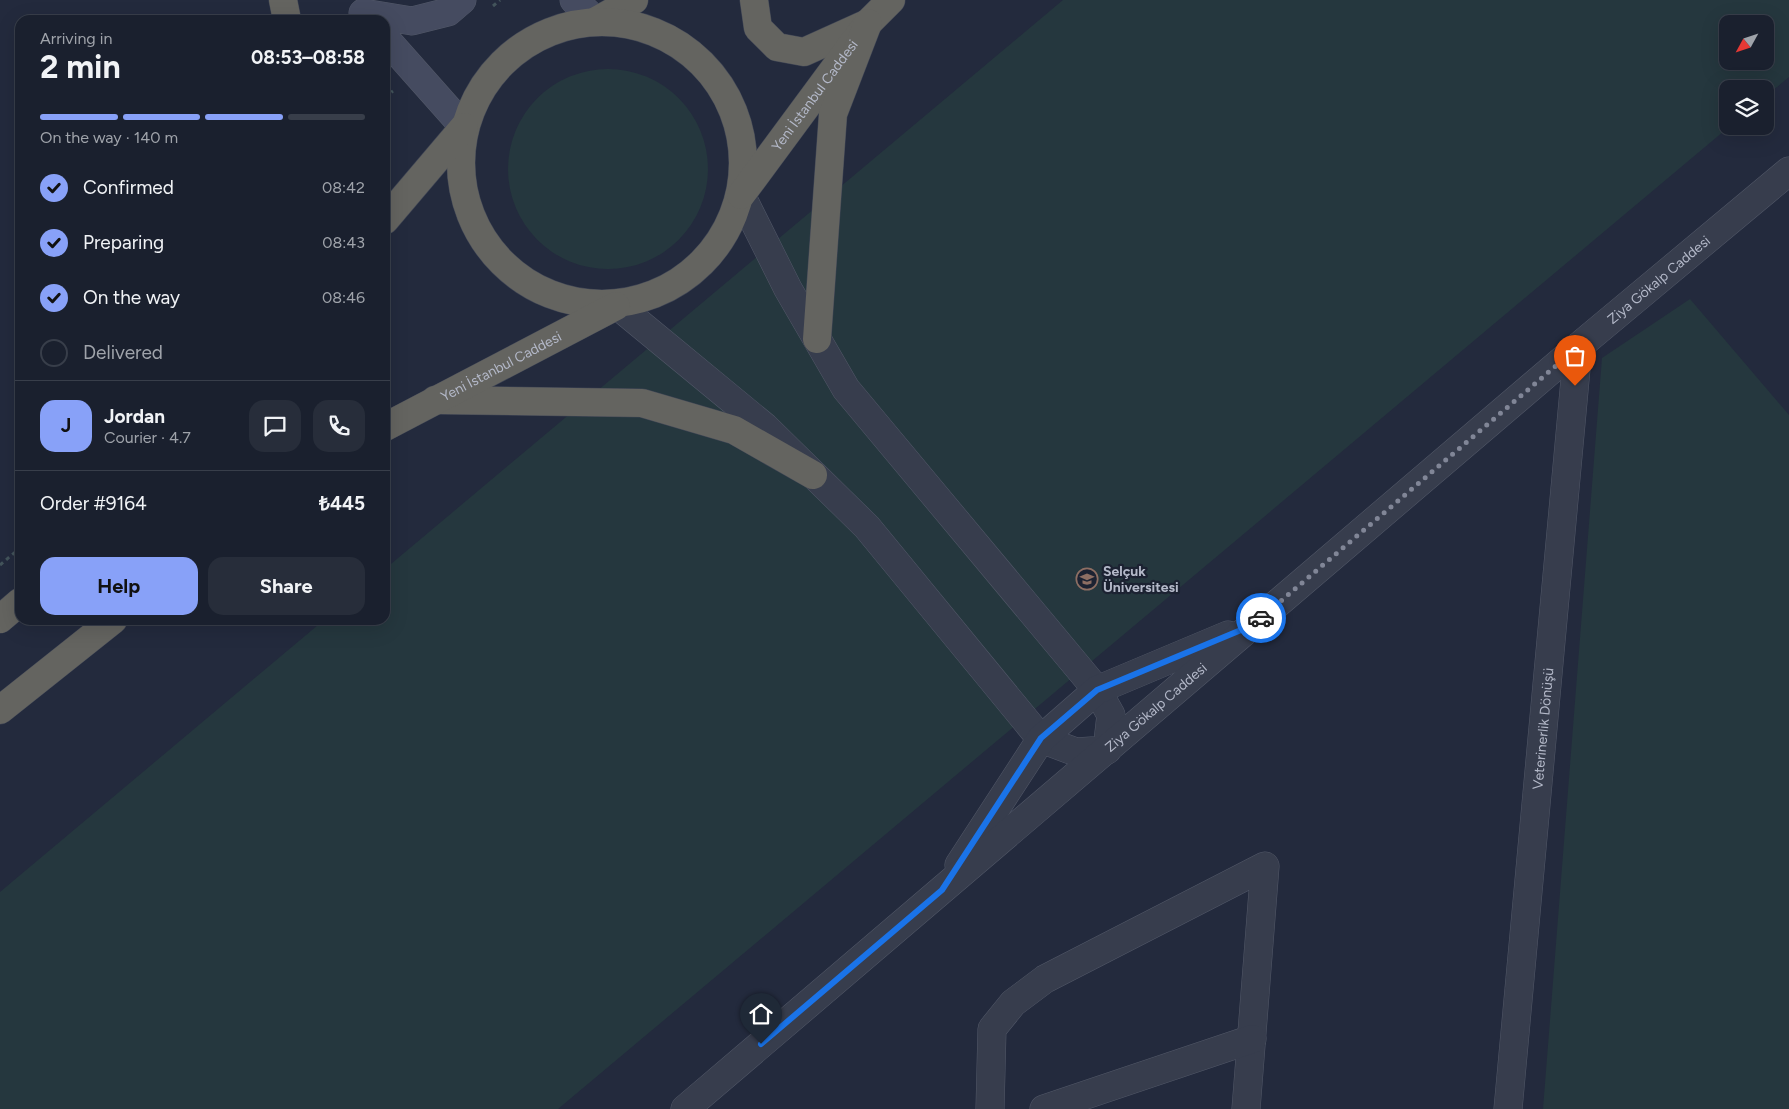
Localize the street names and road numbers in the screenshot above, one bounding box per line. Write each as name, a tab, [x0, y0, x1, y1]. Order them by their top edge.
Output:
street label: Yeni İstanbul Caddesi	[768, 36, 861, 154]
street label: Ziya Gökalp Caddesi	[1604, 232, 1713, 327]
street label: Yeni İstanbul Caddesi	[438, 328, 564, 405]
street label: Ziya Gökalp Caddesi	[1101, 659, 1210, 755]
street label: Veterinerlik Dönüşü	[1529, 667, 1557, 790]

